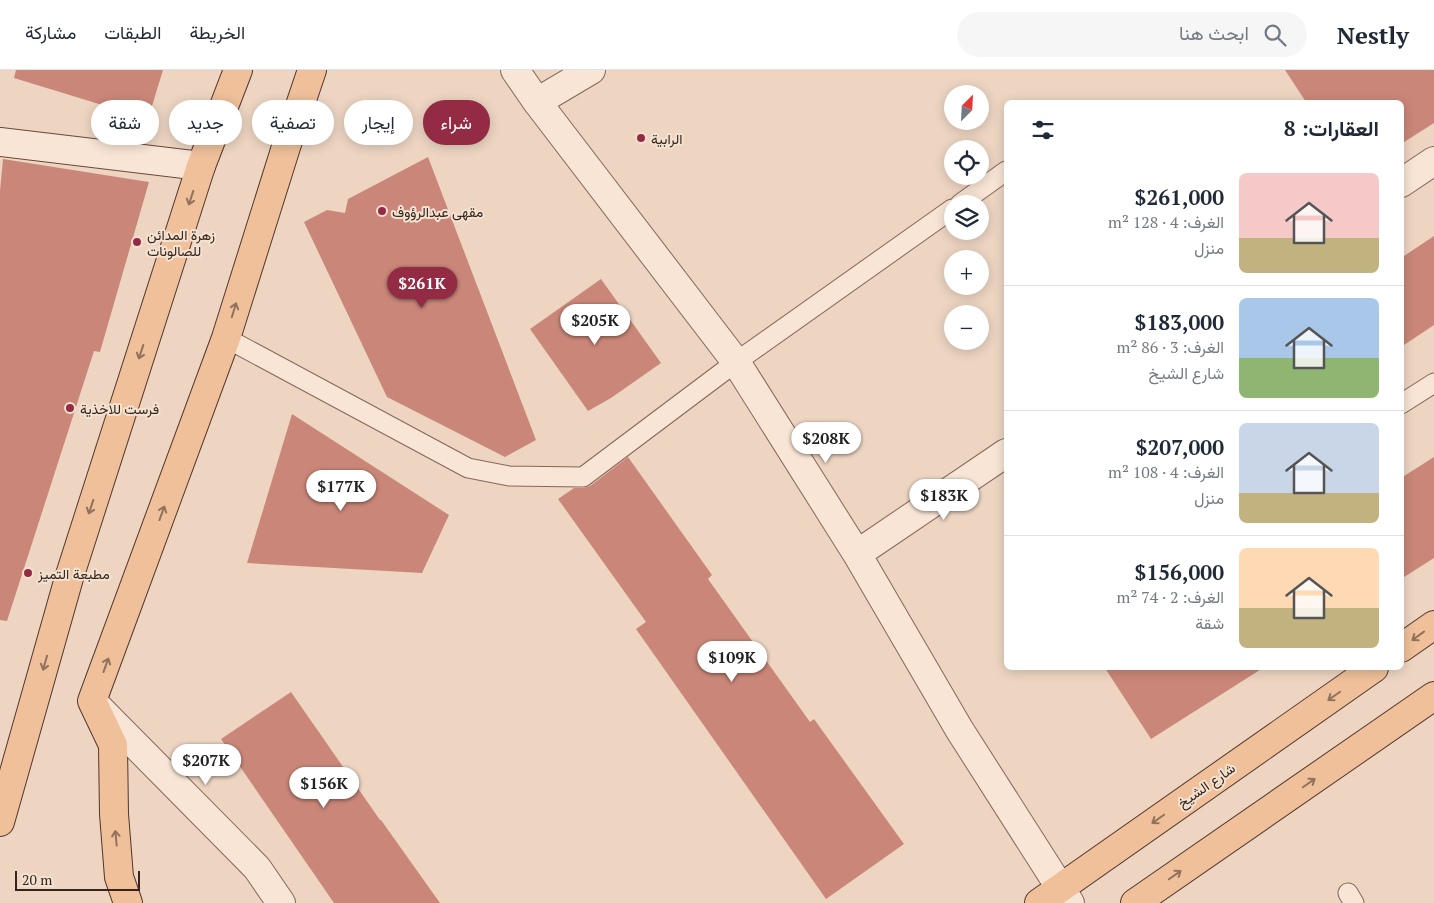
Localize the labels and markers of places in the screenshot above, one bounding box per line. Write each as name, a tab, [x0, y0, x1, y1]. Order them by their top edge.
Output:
place label: الرابية	[651, 129, 682, 148]
marker: الرابية	[635, 132, 647, 144]
place label: مقهى عبدالرؤوف	[392, 202, 483, 221]
marker: مقهى عبدالرؤوف	[376, 205, 388, 217]
place label: زهرة المدائن للصالونات	[147, 225, 215, 260]
marker: زهرة المدائن للصالونات	[131, 236, 143, 248]
pin: $261K	[387, 266, 457, 309]
pin: $205K	[560, 304, 630, 346]
place label: فرست للاخذية	[80, 399, 159, 418]
marker: فرست للاخذية	[64, 402, 76, 414]
pin: $208K	[791, 422, 861, 464]
pin: $177K	[306, 470, 376, 512]
pin: $183K	[909, 478, 979, 521]
place label: مطبعة التميز	[37, 564, 110, 583]
marker: مطبعة التميز	[22, 567, 34, 579]
pin: $109K	[697, 640, 767, 683]
pin: $207K	[171, 744, 241, 786]
pin: $156K	[289, 766, 359, 809]

